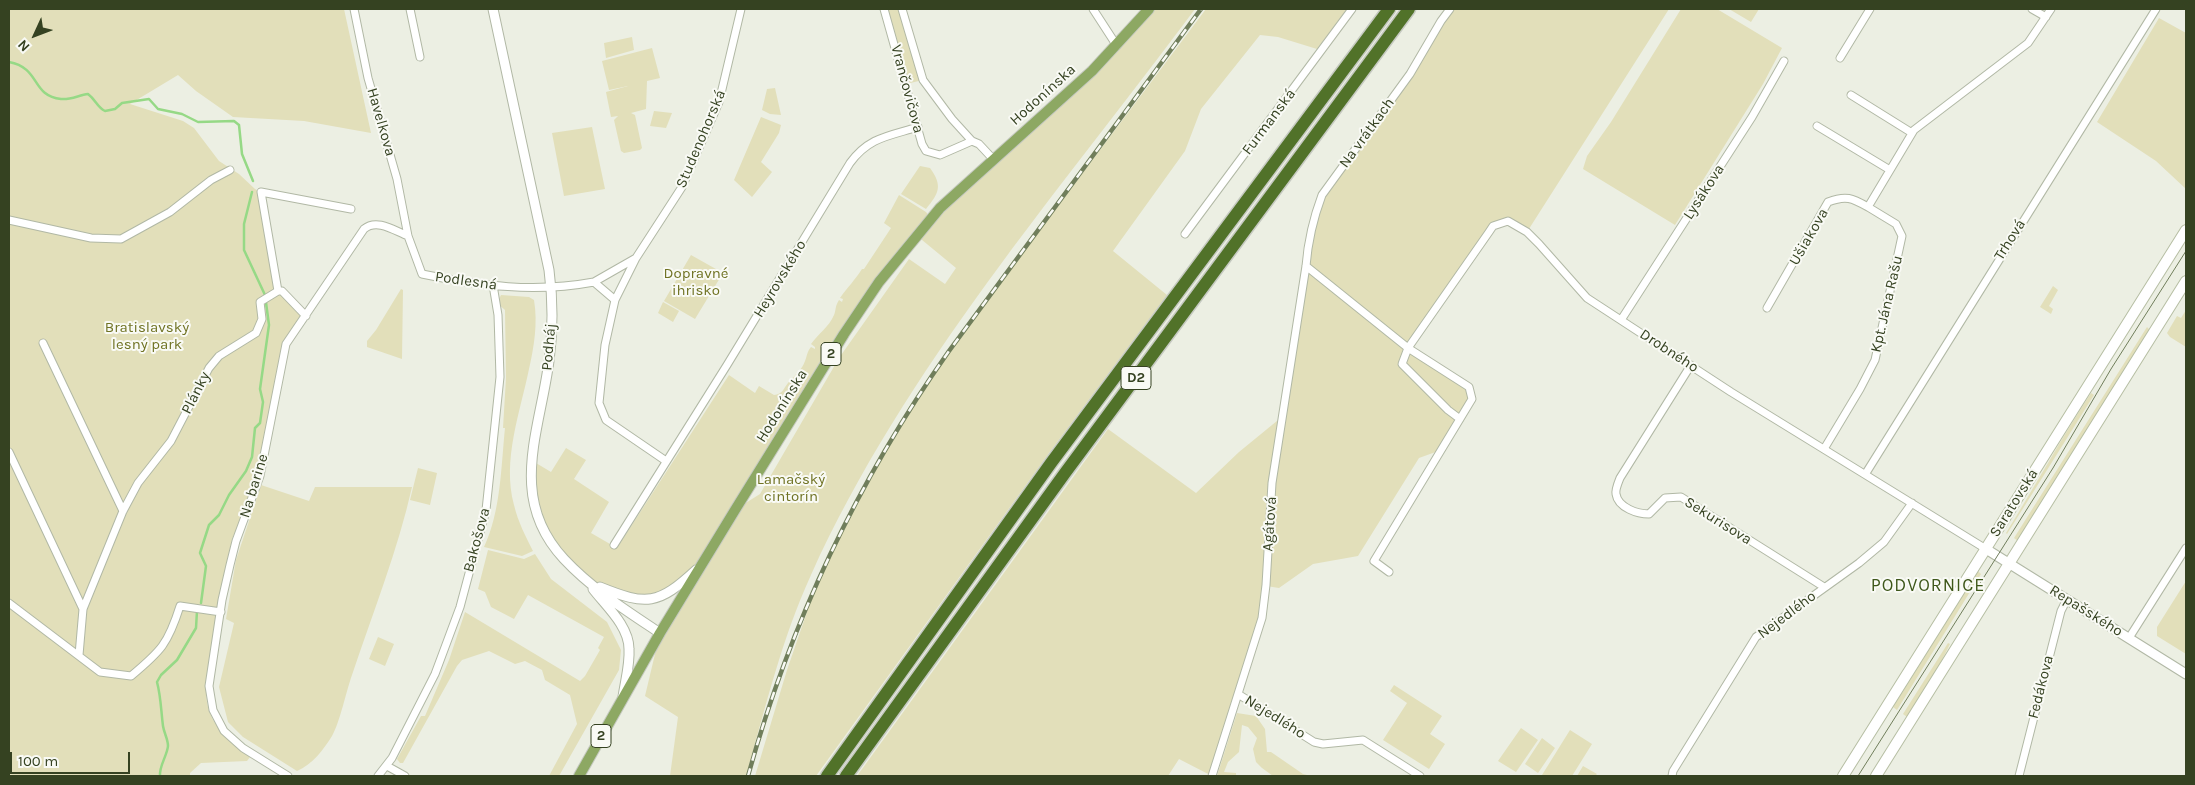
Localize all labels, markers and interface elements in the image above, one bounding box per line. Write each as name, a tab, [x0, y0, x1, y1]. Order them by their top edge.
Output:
north arrow	[10, 10, 60, 60]
text: N	[14, 36, 33, 55]
street label: Vrančovičova	[887, 43, 927, 135]
street label: Hodonínska	[1006, 61, 1080, 129]
street label: Furmanská	[1238, 85, 1300, 159]
street label: Havelkova	[363, 86, 399, 158]
street label: Studenohorská	[672, 87, 730, 191]
street label: Na vrátkach	[1335, 94, 1399, 172]
street label: Lysákova	[1680, 161, 1728, 223]
street label: Ušiakova	[1785, 205, 1833, 269]
street label: Trhová	[1990, 216, 2030, 264]
street label: Heyrovského	[750, 237, 810, 321]
street label: Kpt. Jána Rašu	[1867, 254, 1907, 354]
park label: Dopravné ihrisko	[664, 265, 728, 300]
street label: Podlesná	[434, 268, 498, 294]
park label: Bratislavský lesný park	[105, 319, 189, 354]
street label: Podháj	[538, 323, 560, 371]
street label: Drobného	[1636, 325, 1702, 377]
road number: 2	[821, 342, 841, 366]
street label: Hodonínska	[753, 366, 811, 446]
road number: D2	[1121, 366, 1151, 389]
street label: Plánky	[178, 369, 214, 417]
street label: Na barine	[236, 452, 272, 520]
street label: Saratovská	[1986, 466, 2042, 540]
park label: Lamačský cintorín	[757, 471, 825, 506]
street label: Sekurisova	[1681, 493, 1755, 549]
street label: Agátová	[1259, 496, 1281, 552]
street label: Bakošova	[460, 506, 494, 574]
district label: PODVORNICE	[1869, 575, 1987, 597]
street label: Repašského	[2046, 581, 2126, 641]
street label: Nejedlého	[1754, 587, 1820, 643]
street label: Fedákova	[2024, 653, 2058, 721]
street label: Nejedlého	[1241, 691, 1309, 743]
road number: 2	[591, 724, 611, 748]
scale bar	[12, 742, 132, 774]
text: 100 m	[18, 752, 58, 770]

